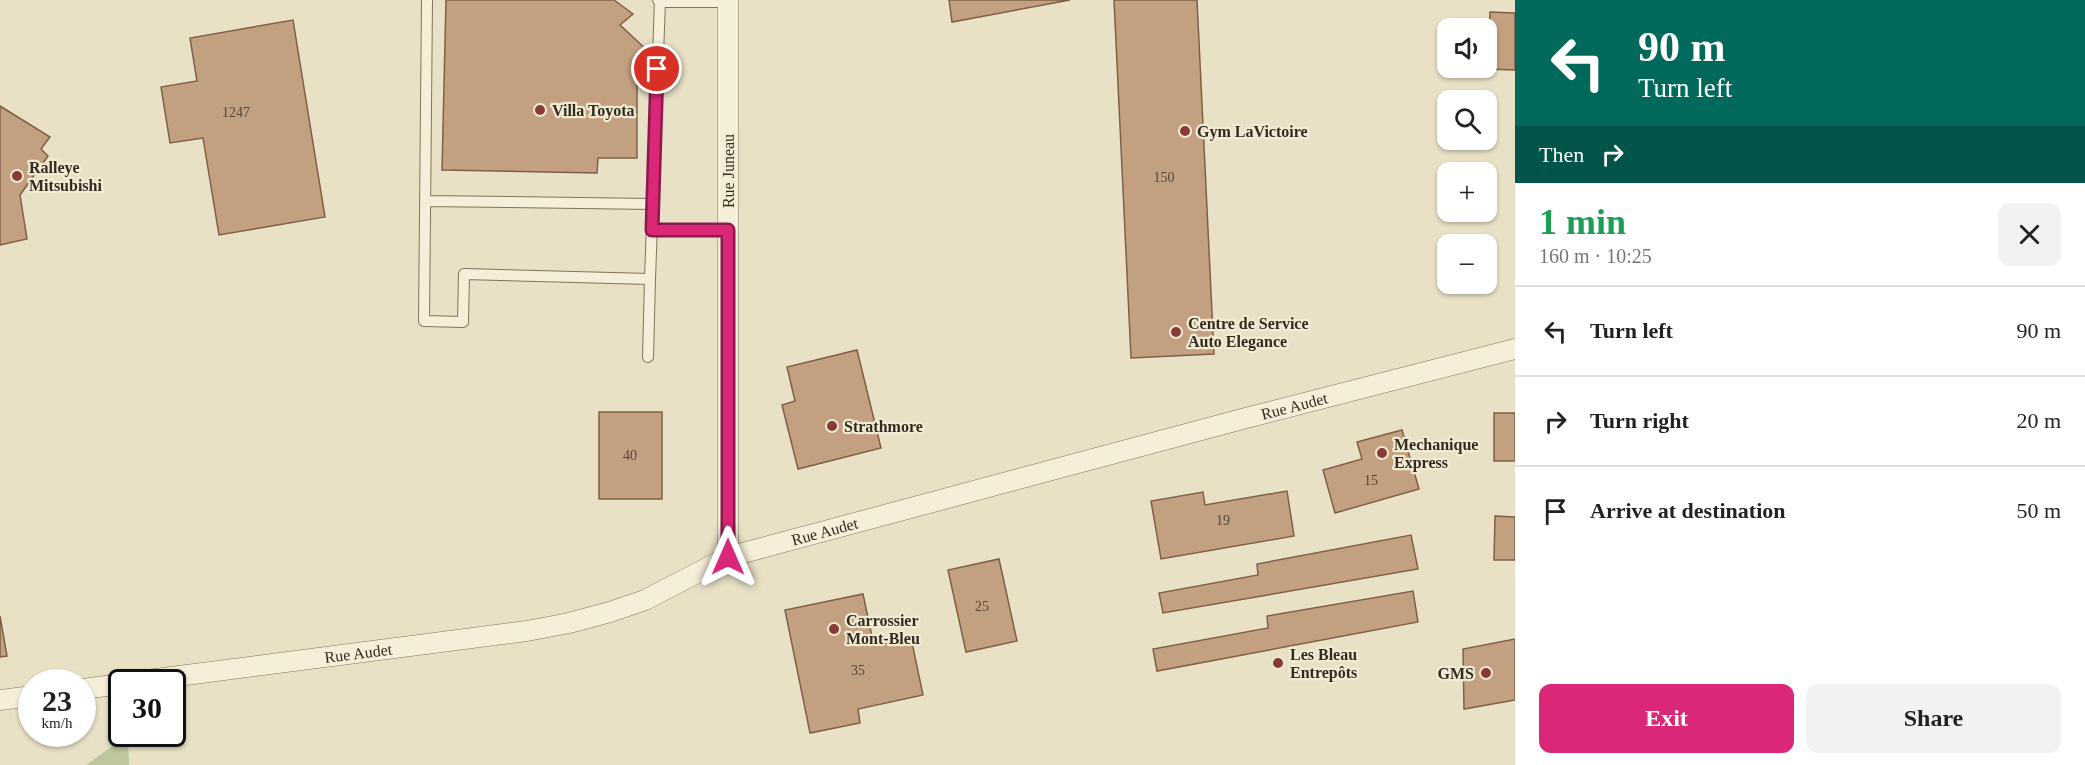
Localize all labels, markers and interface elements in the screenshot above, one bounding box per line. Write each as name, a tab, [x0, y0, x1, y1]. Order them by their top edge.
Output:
map controls	[1437, 18, 1497, 294]
button: sound	[1437, 18, 1497, 78]
icon: left	[1539, 24, 1617, 102]
text: 90 m	[1638, 24, 1726, 70]
pin	[631, 43, 682, 94]
icon: arrive	[640, 52, 673, 85]
text: Turn left	[1638, 73, 1732, 103]
button: search	[1437, 90, 1497, 150]
place label: Villa Toyota	[552, 102, 635, 120]
marker: Villa Toyota	[533, 103, 547, 117]
house number: 1247	[222, 105, 250, 120]
place label: Gym LaVictoire	[1197, 123, 1308, 141]
marker: Gym LaVictoire	[1178, 124, 1192, 138]
street label: Rue Juneau	[720, 134, 737, 208]
icon: right	[1596, 138, 1629, 171]
text: Then	[1539, 142, 1584, 167]
place label: Ralleye Mitsubishi	[29, 159, 102, 194]
button: +	[1437, 162, 1497, 222]
marker: Ralleye Mitsubishi	[10, 169, 24, 183]
house number: 150	[1154, 170, 1175, 185]
text: 1 min	[1539, 202, 1626, 242]
button: close	[1998, 203, 2061, 266]
button: −	[1437, 234, 1497, 294]
text: 160 m · 10:25	[1539, 245, 1652, 267]
place label: Centre de Service Auto Elegance	[1188, 315, 1309, 351]
icon: left	[1539, 315, 1572, 348]
text: Turn left	[1590, 318, 1673, 343]
text: 90 m	[2016, 318, 2061, 343]
marker: Centre de Service Auto Elegance	[1169, 325, 1183, 339]
street label: Rue Audet	[1259, 389, 1330, 422]
icon: right	[1539, 405, 1572, 438]
text: Turn right	[1590, 408, 1689, 433]
text: 20 m	[2016, 408, 2061, 433]
place label: Strathmore	[844, 418, 923, 435]
marker: Strathmore	[825, 419, 839, 433]
place label: Mechanique Express	[1394, 436, 1478, 472]
marker: Mechanique Express	[1375, 446, 1389, 460]
house number: 40	[623, 448, 637, 463]
house number: 15	[1364, 473, 1378, 488]
icon: arrive	[1539, 495, 1572, 528]
text: Arrive at destination	[1590, 498, 1786, 523]
text: 50 m	[2016, 498, 2061, 523]
house number: 19	[1216, 513, 1230, 528]
street label: Rue Audet	[790, 514, 860, 548]
position arrow	[696, 525, 760, 589]
house number: 25	[975, 599, 989, 614]
place label: Carrossier Mont-Bleu	[846, 612, 920, 647]
marker: Carrossier Mont-Bleu	[827, 622, 841, 636]
street label: Rue Audet	[323, 640, 393, 666]
place label: Les Bleau Entrepôts	[1290, 646, 1357, 682]
marker: Les Bleau Entrepôts	[1271, 656, 1285, 670]
house number: 35	[851, 663, 865, 678]
place label: GMS	[1438, 665, 1474, 682]
marker: GMS	[1479, 666, 1493, 680]
speed limit sign: 30	[108, 669, 186, 747]
text: 23	[42, 684, 72, 717]
button: Exit	[1539, 684, 1794, 753]
button: Share	[1806, 684, 2061, 753]
text: km/h	[42, 715, 72, 731]

